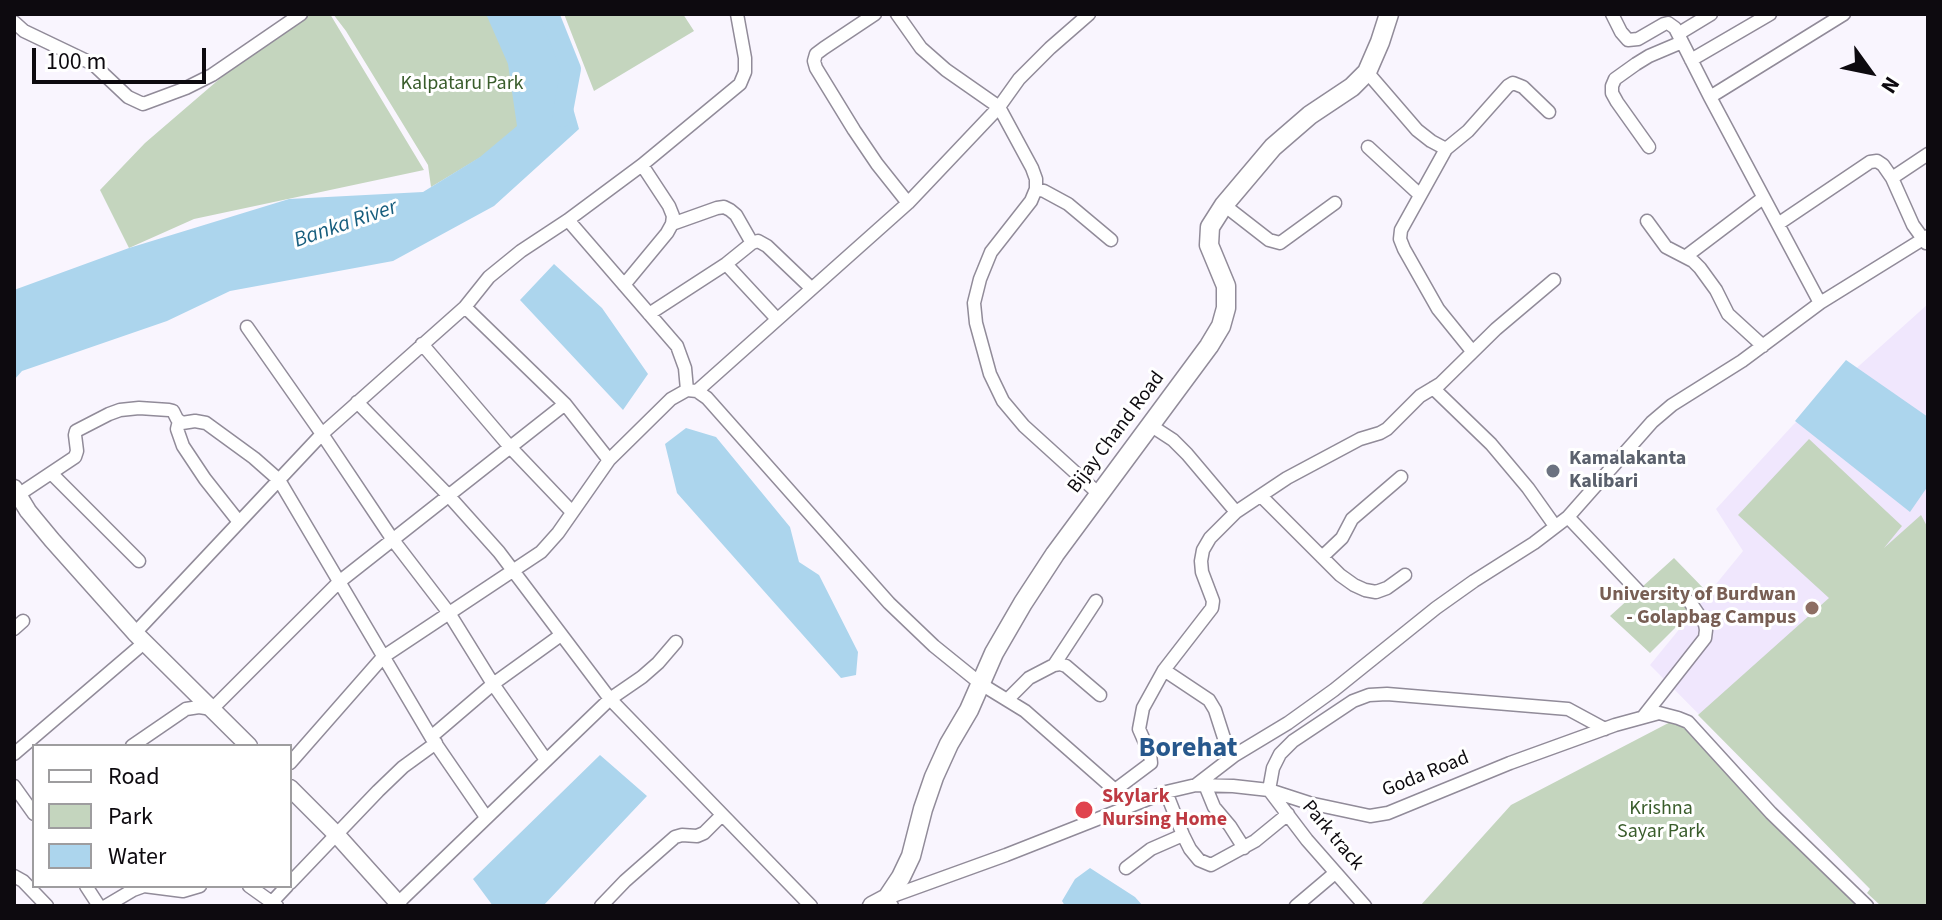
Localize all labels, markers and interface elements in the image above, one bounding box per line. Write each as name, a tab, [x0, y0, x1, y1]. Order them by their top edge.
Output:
scale bar	[36, 32, 210, 82]
north arrow	[1830, 32, 1910, 112]
text: 100 m	[46, 44, 106, 79]
text: N	[1873, 70, 1908, 100]
park label: Kalpataru Park	[400, 73, 524, 97]
water label: Banka River	[291, 195, 401, 255]
street label: Bijay Chand Road	[1063, 367, 1171, 499]
place label: Kamalakanta Kalibari	[1569, 448, 1686, 495]
marker: Kamalakanta Kalibari	[1544, 462, 1562, 480]
place label: University of Burdwan - Golapbag Campus	[1599, 584, 1796, 631]
marker: University of Burdwan - Golapbag Campus	[1803, 599, 1821, 617]
district label: Borehat	[1139, 733, 1237, 767]
legend	[32, 744, 292, 888]
street label: Goda Road	[1379, 747, 1473, 803]
text: Road	[108, 759, 160, 794]
place label: Skylark Nursing Home	[1102, 786, 1227, 833]
street label: Park track	[1296, 796, 1368, 876]
park label: Krishna Sayar Park	[1617, 798, 1705, 845]
text: Park	[108, 799, 153, 834]
marker: Skylark Nursing Home	[1073, 799, 1095, 821]
text: Water	[108, 839, 166, 874]

